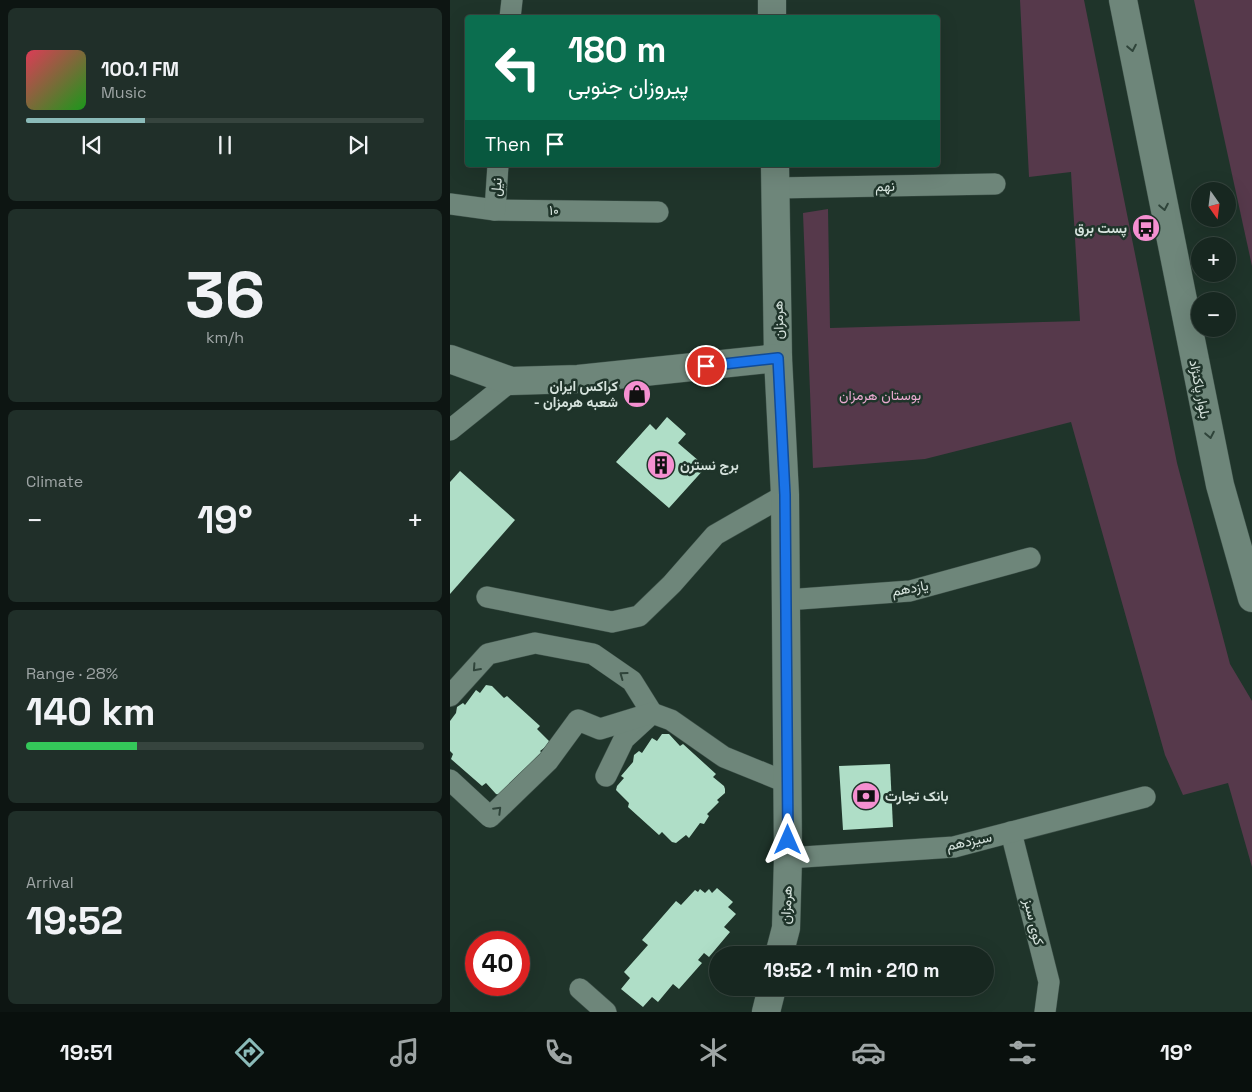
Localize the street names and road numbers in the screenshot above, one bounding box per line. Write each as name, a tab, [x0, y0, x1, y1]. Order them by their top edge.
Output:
street label: نیل	[486, 177, 506, 197]
street label: نهم	[875, 177, 895, 195]
street label: ۱۰	[549, 201, 559, 219]
street label: هرمزان	[769, 300, 787, 339]
street label: بلوار پاکنژاد	[1184, 358, 1215, 420]
street label: یازدهم	[890, 576, 930, 600]
street label: سیزدهم	[945, 827, 993, 855]
street label: هرمزان	[776, 885, 796, 925]
street label: کوی سبز	[1019, 896, 1048, 947]

